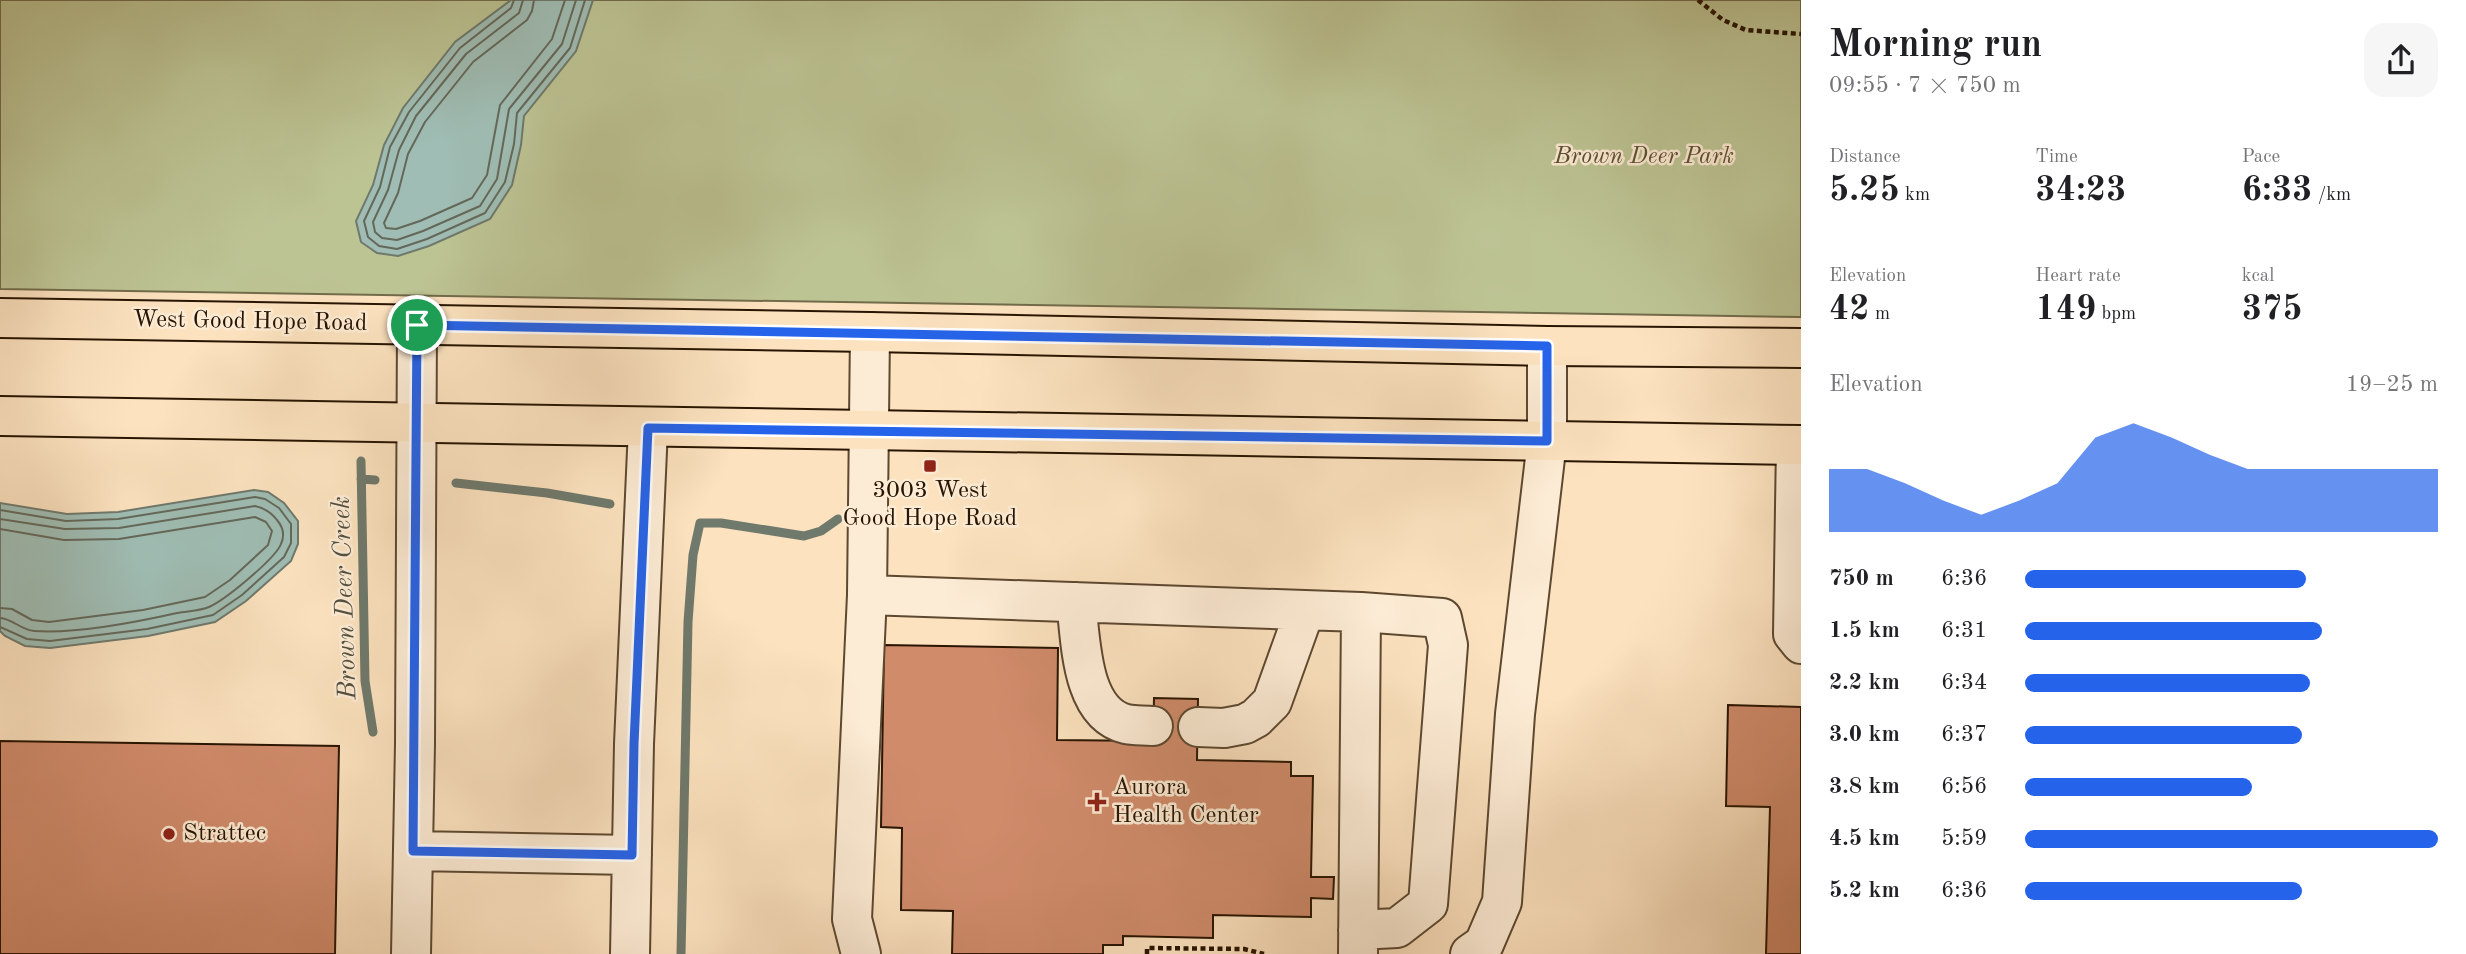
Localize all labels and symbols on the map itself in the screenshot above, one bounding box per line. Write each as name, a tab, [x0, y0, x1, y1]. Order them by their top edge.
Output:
park label: Brown Deer Park	[1553, 145, 1734, 169]
pin	[387, 295, 447, 355]
street label: West Good Hope Road	[132, 308, 368, 336]
marker: 3003 West Good Hope Road	[922, 458, 938, 474]
place label: 3003 West Good Hope Road	[843, 479, 1017, 531]
water label: Brown Deer Creek	[328, 496, 362, 701]
place label: Aurora Health Center	[1113, 776, 1259, 828]
marker: Aurora Health Center	[1087, 792, 1107, 812]
place label: Strattec	[183, 822, 266, 846]
marker: Strattec	[161, 826, 177, 842]

